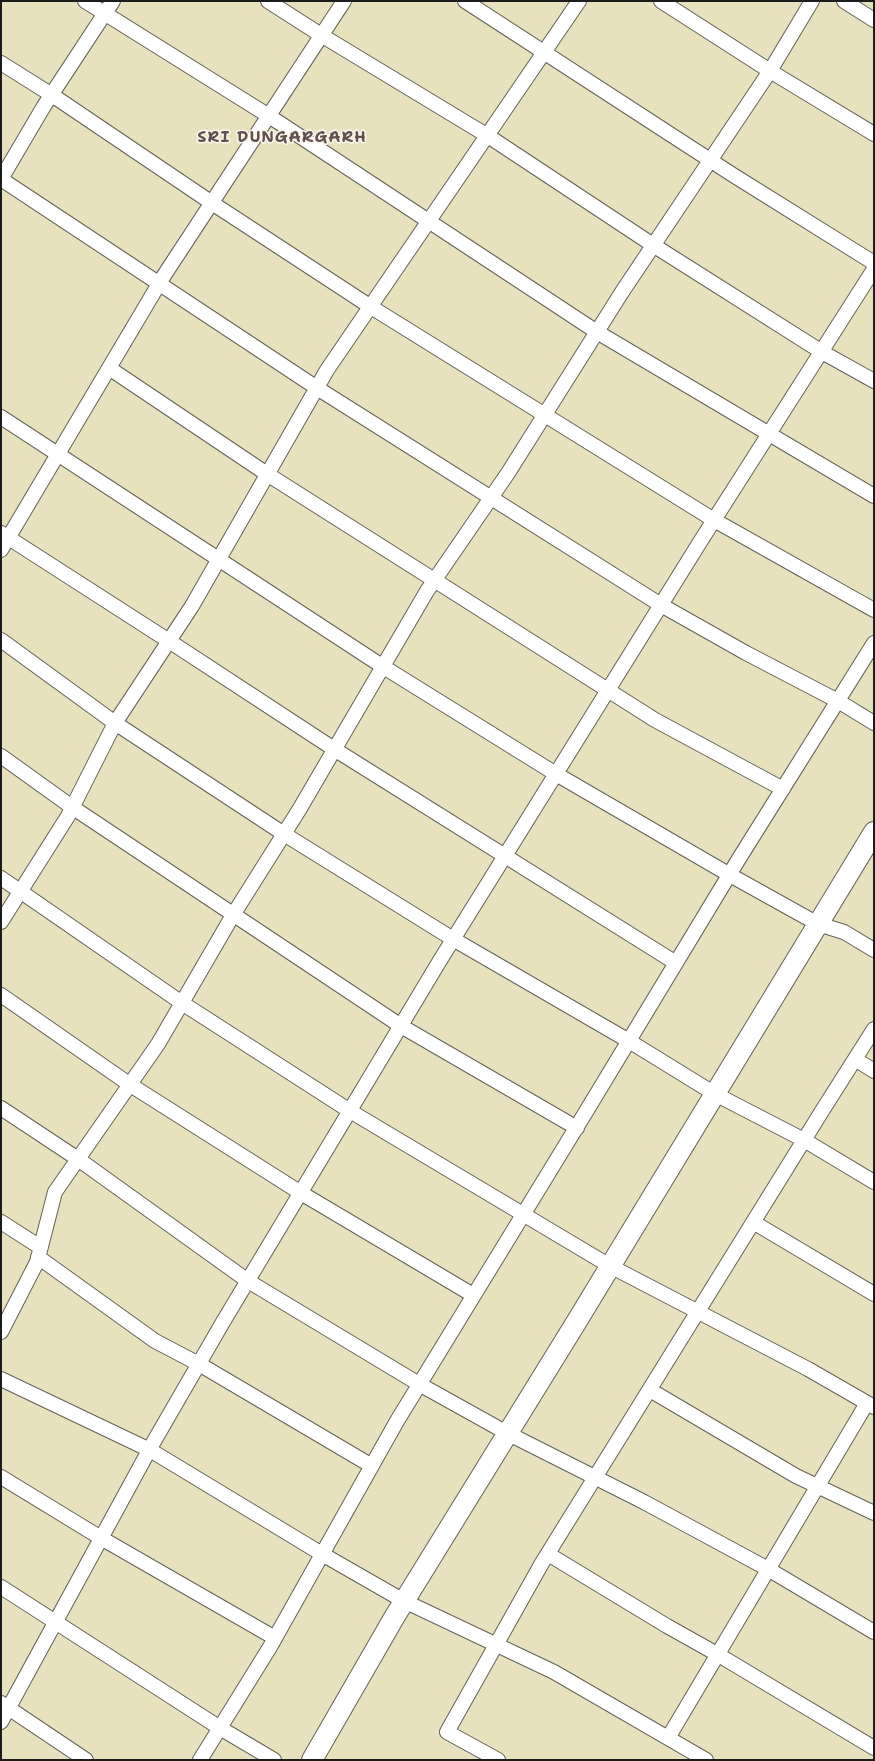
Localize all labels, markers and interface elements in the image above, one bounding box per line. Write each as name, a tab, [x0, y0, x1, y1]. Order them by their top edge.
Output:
district label: SRI DUNGARGARH	[197, 128, 367, 148]

